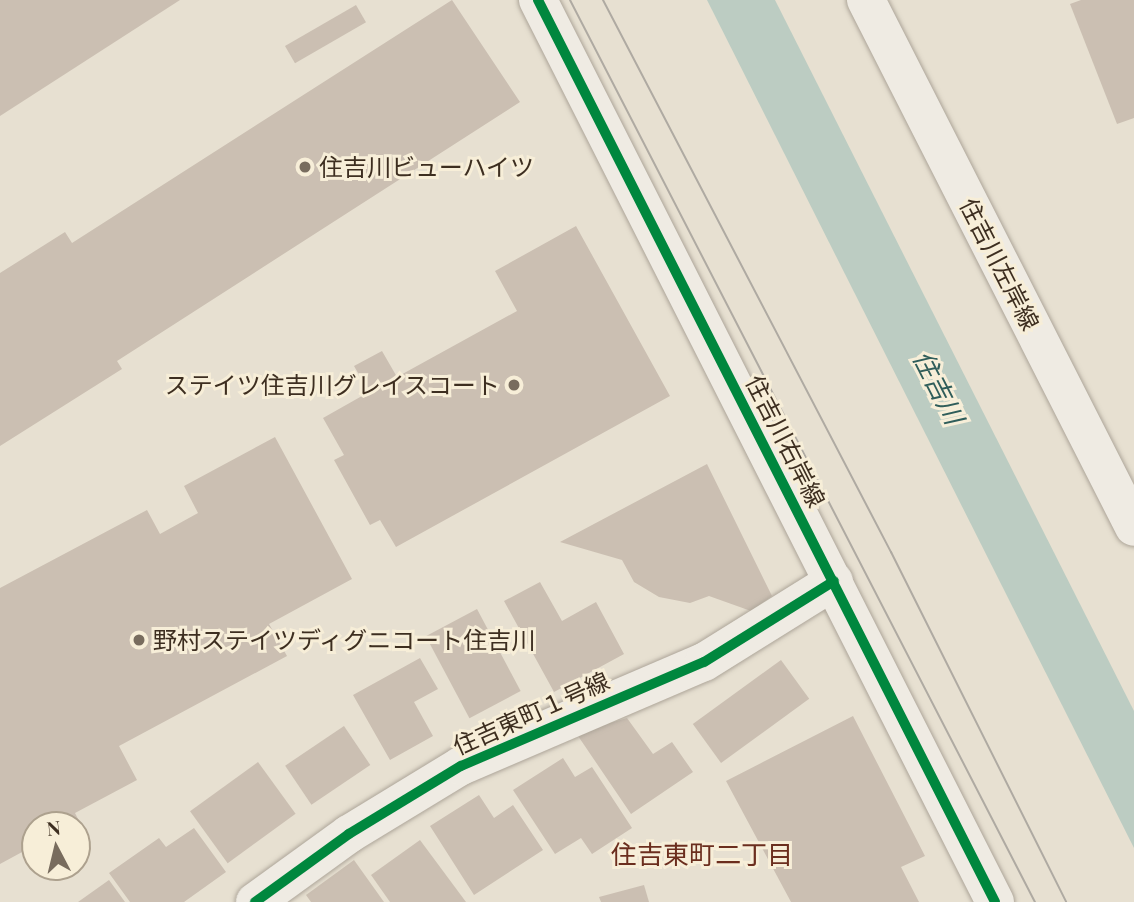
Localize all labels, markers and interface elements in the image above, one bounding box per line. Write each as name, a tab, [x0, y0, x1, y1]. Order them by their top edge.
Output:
place label: 住吉川ビューハイツ	[319, 153, 535, 181]
marker: 住吉川ビューハイツ	[297, 159, 313, 175]
street label: 住吉川左岸線	[954, 193, 1046, 335]
water label: 住吉川	[907, 345, 971, 429]
street label: 住吉川右岸線	[740, 370, 832, 512]
place label: ステイツ住吉川グレイスコート	[164, 371, 500, 399]
marker: ステイツ住吉川グレイスコート	[506, 377, 522, 393]
place label: 野村ステイツディグニコート住吉川	[153, 626, 537, 654]
marker: 野村ステイツディグニコート住吉川	[131, 632, 147, 648]
street label: 住吉東町１号線	[448, 666, 614, 760]
north arrow	[21, 811, 91, 881]
text: N	[45, 813, 62, 841]
district label: 住吉東町二丁目	[611, 838, 793, 870]

